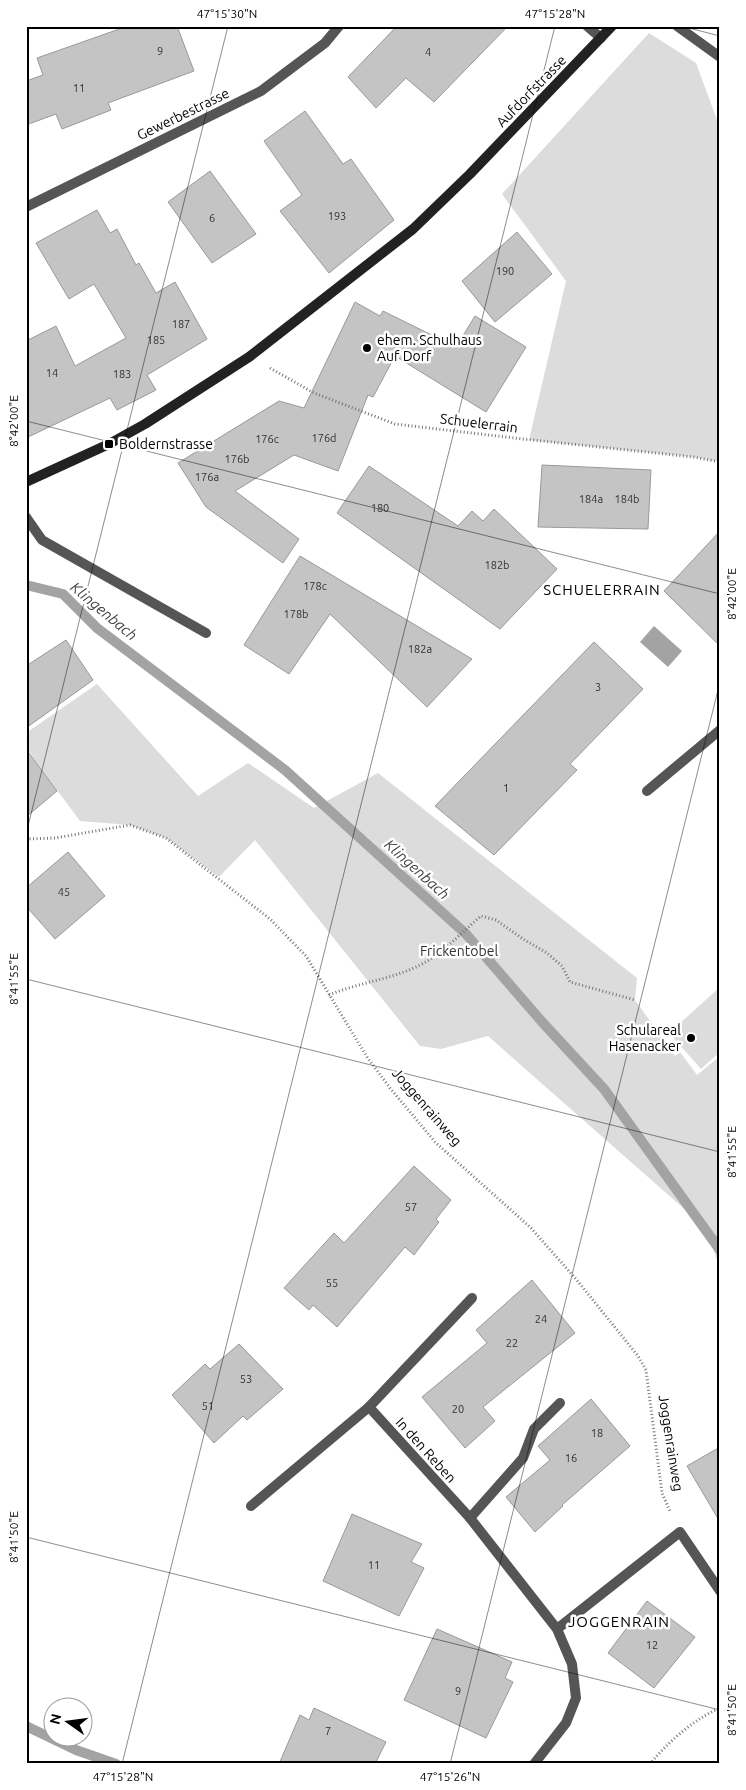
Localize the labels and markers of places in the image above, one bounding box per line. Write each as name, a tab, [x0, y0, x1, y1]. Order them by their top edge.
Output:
place label: ehem. Schulhaus Auf Dorf	[377, 332, 482, 364]
marker: ehem. Schulhaus Auf Dorf	[361, 342, 373, 354]
place label: Boldernstrasse	[119, 436, 213, 452]
marker: Boldernstrasse	[103, 438, 115, 450]
place label: Schulareal Hasenacker	[609, 1022, 682, 1054]
marker: Schulareal Hasenacker	[685, 1032, 697, 1044]

